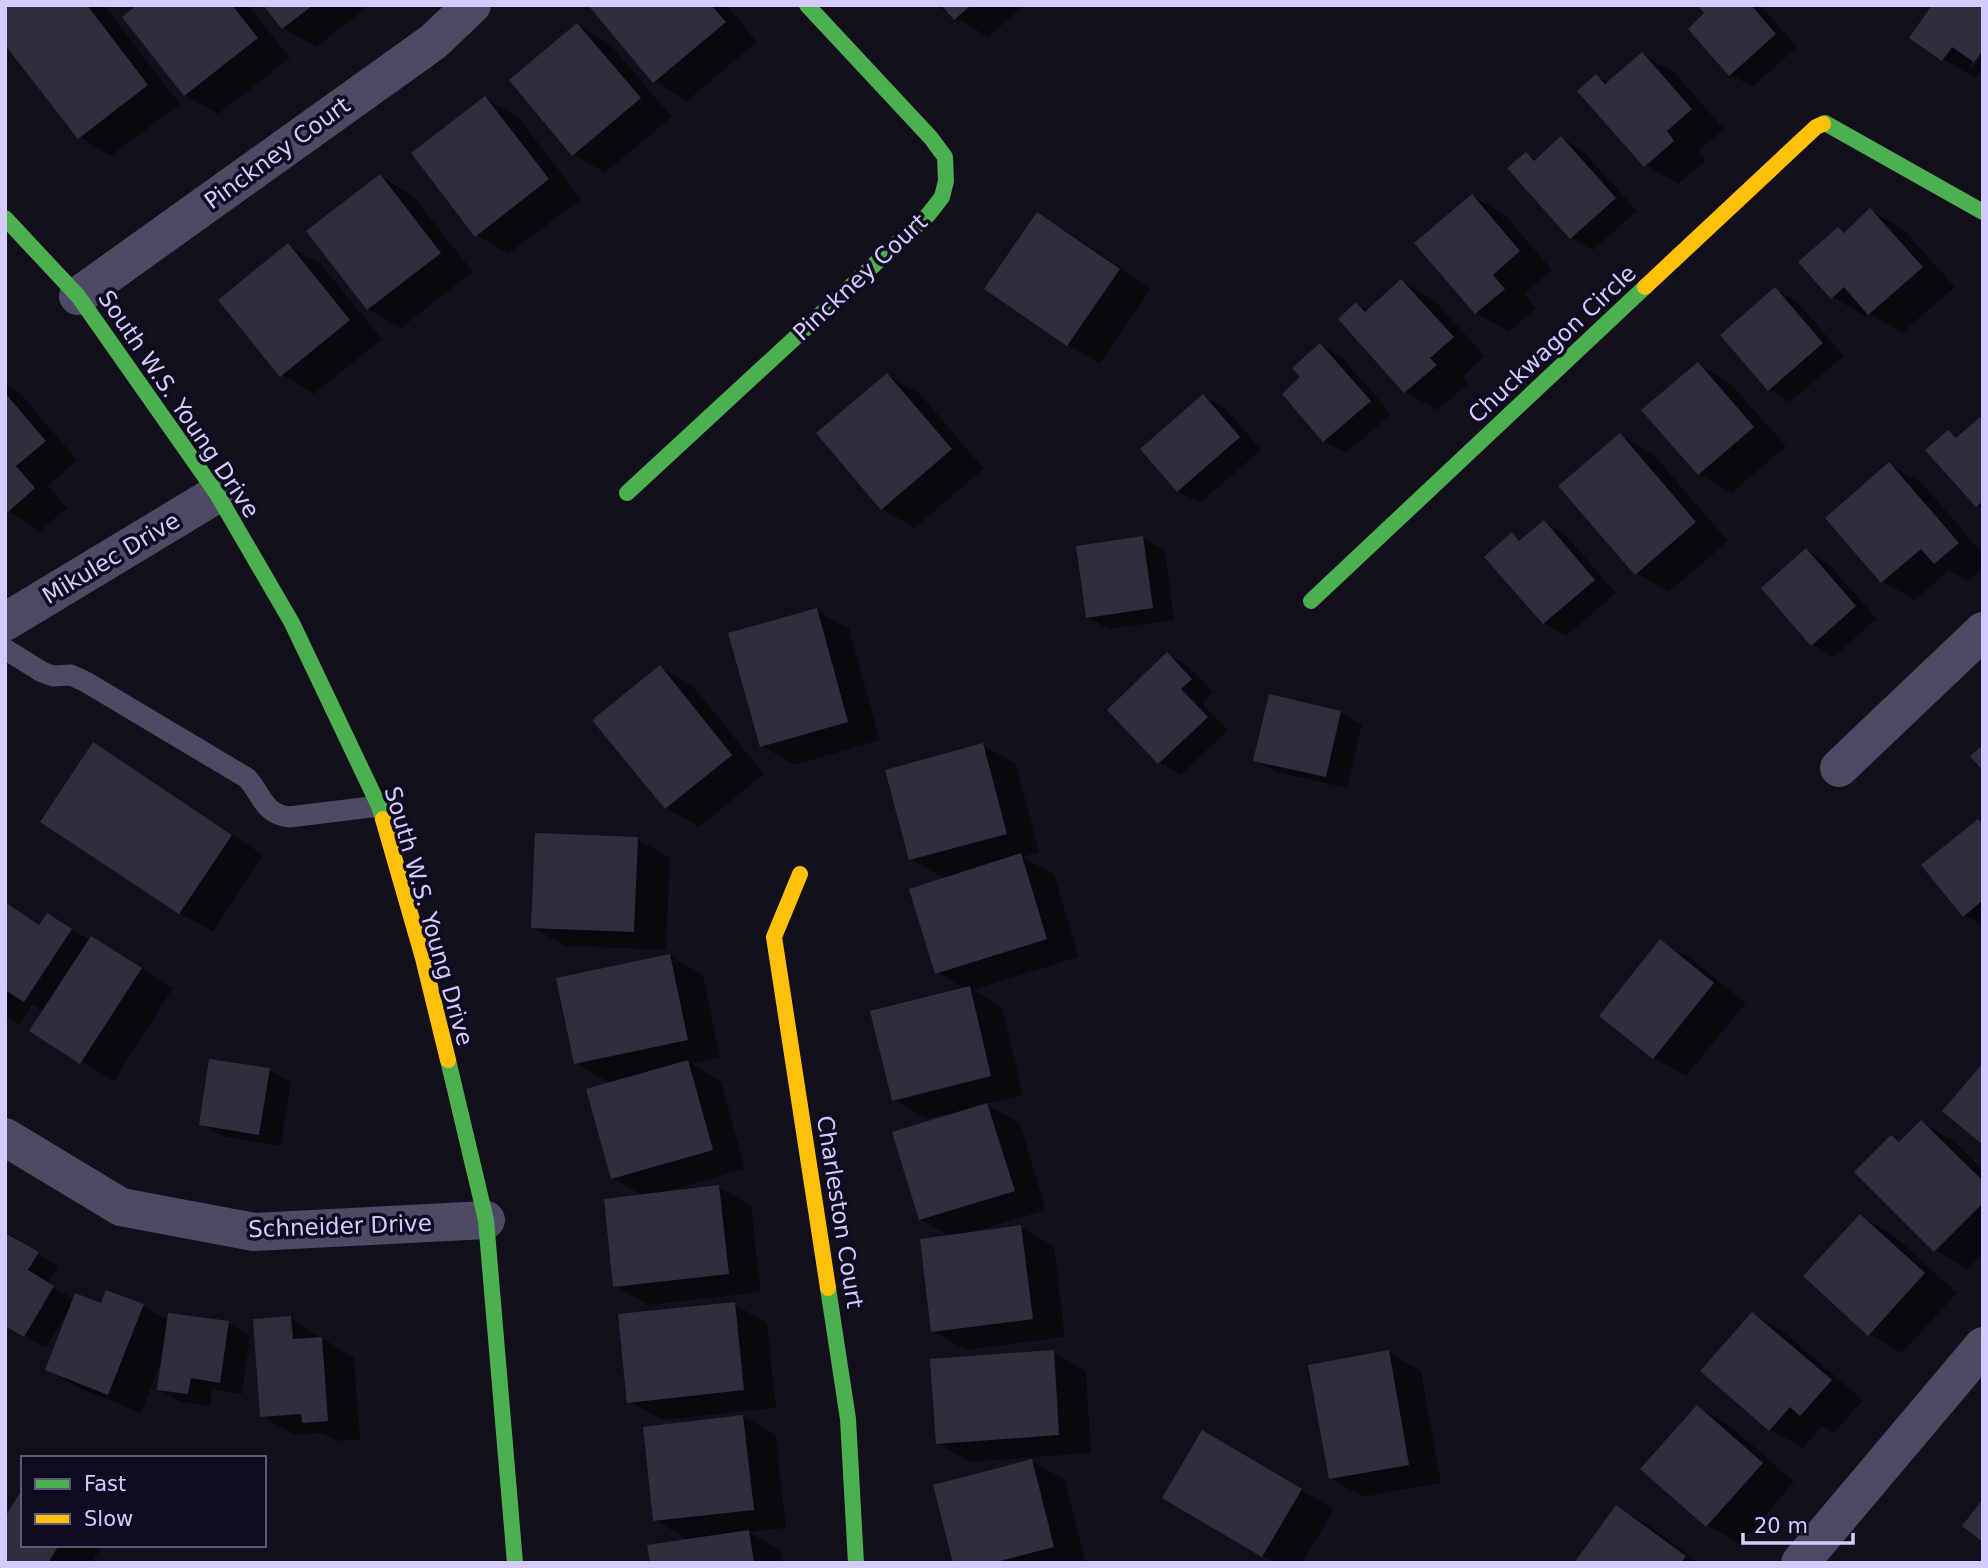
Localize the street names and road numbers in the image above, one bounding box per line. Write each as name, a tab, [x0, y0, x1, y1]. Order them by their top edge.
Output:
street label: Pinckney Court	[199, 92, 355, 214]
street label: Pinckney Court	[788, 208, 932, 346]
street label: Chuckwagon Circle	[1463, 260, 1641, 428]
street label: South W.S. Young Drive	[93, 286, 265, 522]
street label: Mikulec Drive	[38, 507, 184, 609]
street label: South W.S. Young Drive	[380, 783, 478, 1049]
street label: Charleston Court	[812, 1114, 868, 1310]
street label: Schneider Drive	[248, 1210, 432, 1242]

